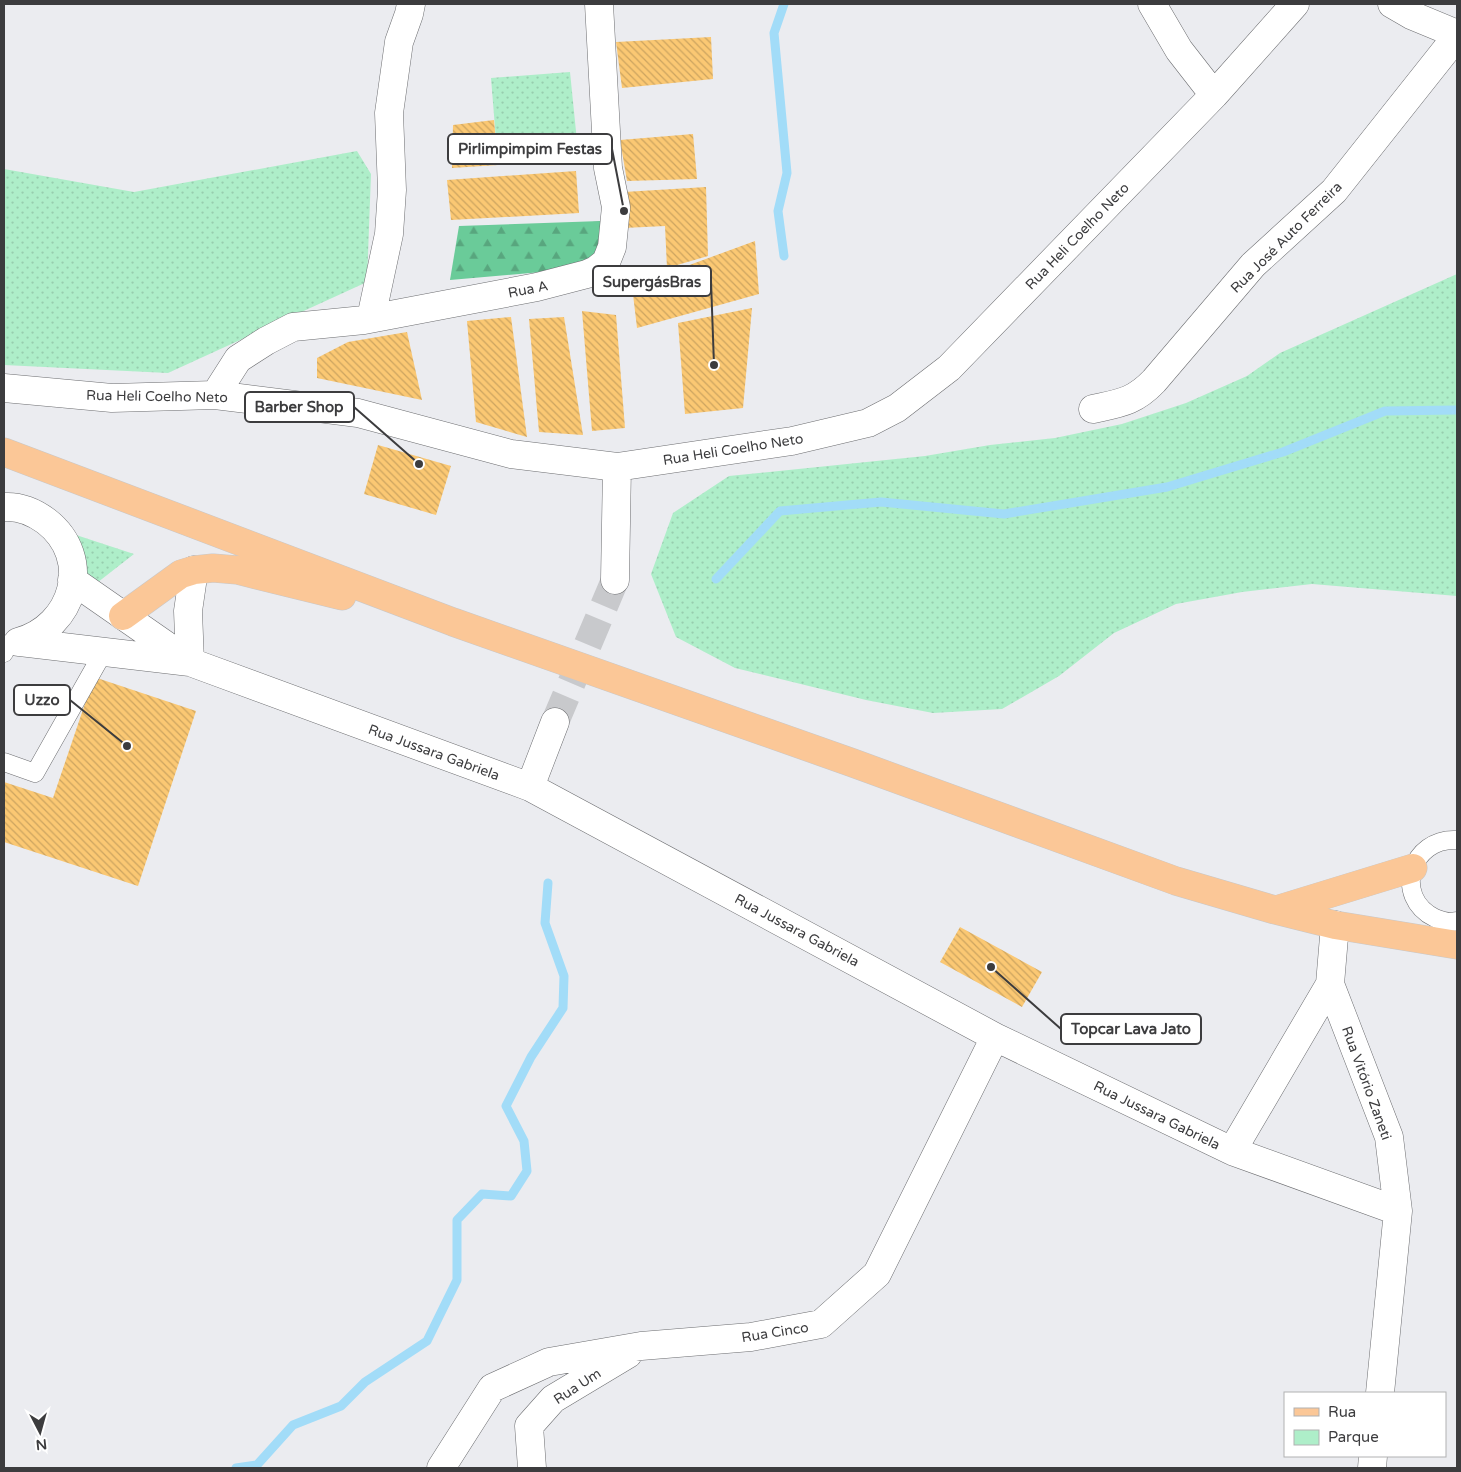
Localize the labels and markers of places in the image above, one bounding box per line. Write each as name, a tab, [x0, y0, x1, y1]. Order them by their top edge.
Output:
callout: Pirlimpimpim Festas	[448, 134, 612, 164]
callout: SupergásBras	[593, 266, 711, 296]
callout: Barber Shop	[245, 392, 354, 422]
callout: Uzzo	[14, 685, 70, 715]
callout: Topcar Lava Jato	[1061, 1014, 1201, 1044]

